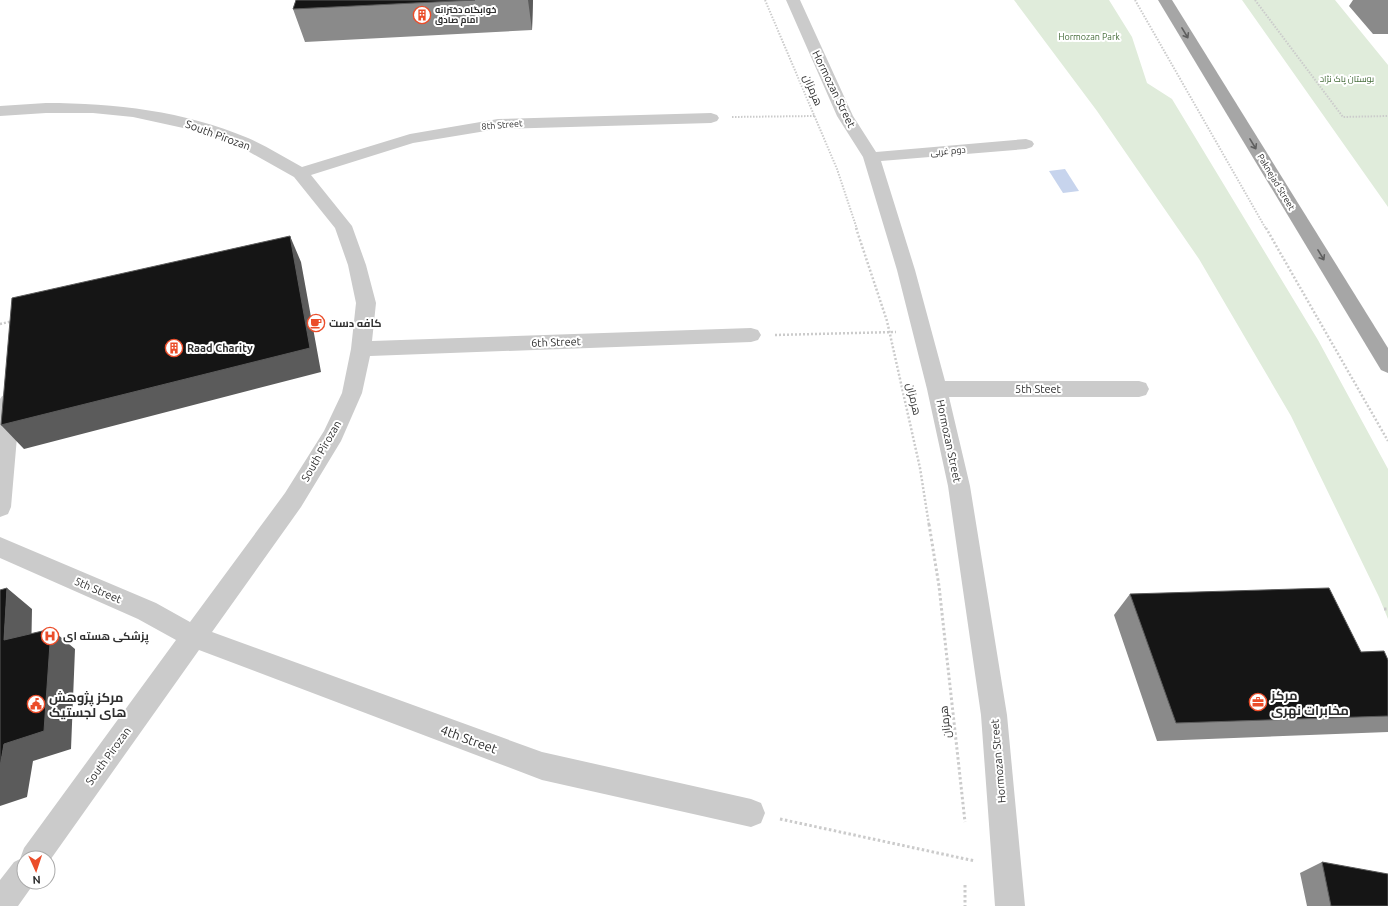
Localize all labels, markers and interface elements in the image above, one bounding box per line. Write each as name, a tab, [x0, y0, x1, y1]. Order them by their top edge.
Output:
building icon: خوابگاه دخترانه امام صادق	[412, 5, 432, 25]
place label: خوابگاه دخترانه امام صادق	[435, 5, 496, 26]
one-way arrow	[1182, 27, 1190, 39]
park label: Hormozan Park	[1058, 32, 1120, 42]
street label: Hormozan Street	[810, 48, 858, 130]
street label: هرمزان	[800, 73, 825, 108]
park label: بوستان پاک نژاد	[1320, 74, 1374, 85]
street label: South Pirozan	[184, 118, 252, 152]
street label: 8th Street	[481, 118, 523, 132]
one-way arrow	[1249, 138, 1257, 149]
street label: دوم غربی	[930, 144, 966, 159]
street label: Paknejad Street	[1255, 152, 1297, 212]
one-way arrow	[1317, 249, 1325, 260]
cafe icon: کافه دست	[306, 313, 326, 333]
place label: کافه دست	[329, 317, 381, 329]
street label: 6th Street	[531, 335, 582, 349]
building icon: Raad Charity	[164, 338, 184, 358]
place label: Raad Charity	[187, 342, 253, 354]
street label: هرمزان	[904, 382, 924, 417]
street label: 5th Steet	[1015, 383, 1062, 395]
street label: Hormozan Street	[934, 399, 964, 484]
street label: South Pirozan	[299, 418, 343, 484]
street label: 5th Street	[73, 575, 124, 606]
hospital icon: پزشکی هسته ای	[40, 626, 60, 646]
place label: پزشکی هسته ای	[63, 630, 149, 645]
place label: مرکز مخابرات نهری	[1270, 688, 1349, 719]
place label: مرکز پژوهش های لجستیک	[49, 690, 126, 720]
office icon: مرکز مخابرات نهری	[1248, 692, 1268, 712]
public building icon: مرکز پژوهش های لجستیک	[26, 694, 46, 714]
street label: هرمزان	[937, 705, 954, 739]
street label: Hormozan Street	[988, 718, 1008, 804]
street label: 4th Street	[439, 722, 499, 756]
street label: South Pirozan	[83, 725, 133, 787]
north arrow	[16, 850, 56, 890]
text: N	[32, 874, 41, 886]

